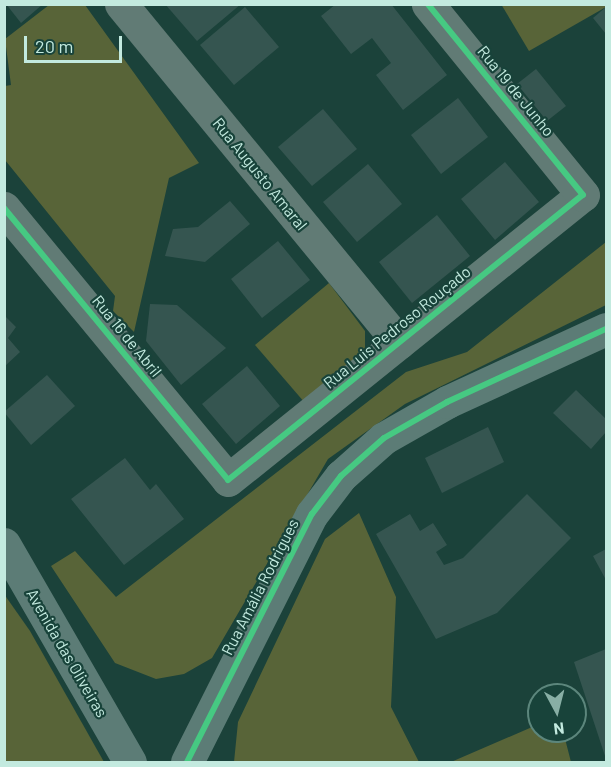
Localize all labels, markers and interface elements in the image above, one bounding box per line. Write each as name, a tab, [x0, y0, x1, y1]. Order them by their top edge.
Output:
scale bar	[27, 24, 124, 62]
text: 20 m	[35, 35, 73, 57]
street label: Rua 19 de Junho	[474, 42, 558, 140]
street label: Rua Augusto Amaral	[209, 114, 311, 234]
street label: Rua Luis Pedroso Rouçado	[319, 262, 475, 392]
street label: Rua 16 de Abril	[88, 291, 166, 381]
street label: Rua Amália Rodrigues	[217, 516, 303, 658]
street label: Avenida das Oliveiras	[22, 585, 112, 721]
north arrow	[527, 683, 587, 743]
text: N	[553, 719, 565, 739]

